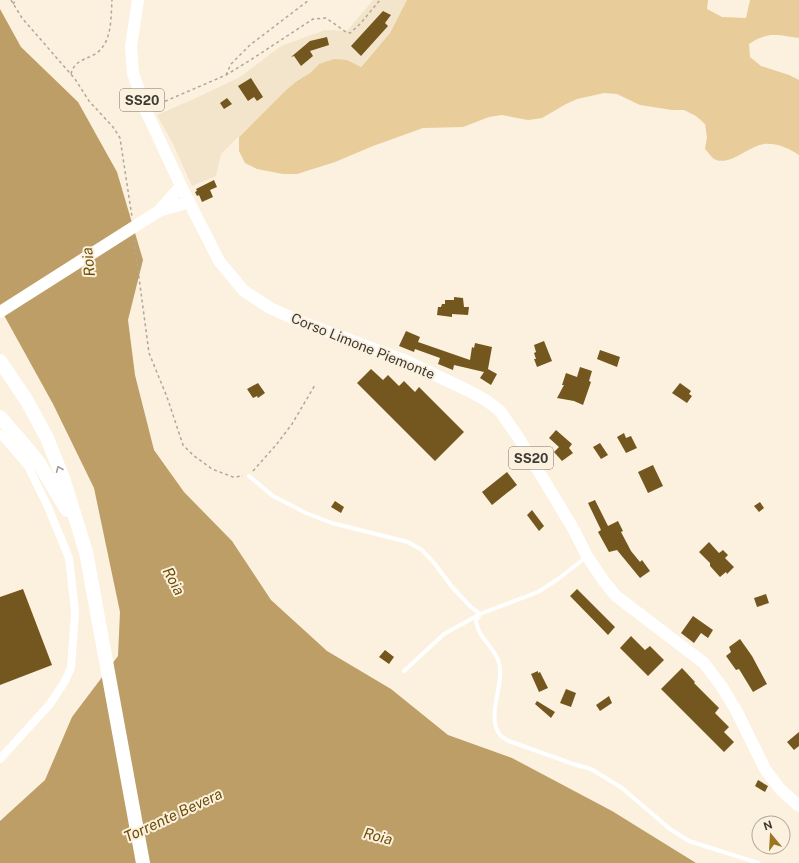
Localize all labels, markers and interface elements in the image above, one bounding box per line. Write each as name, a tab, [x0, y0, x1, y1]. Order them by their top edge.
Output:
road number: SS20	[120, 89, 164, 111]
water label: Roia	[78, 247, 98, 277]
street label: Corso Limone Piemonte	[289, 310, 437, 382]
road number: SS20	[509, 447, 553, 469]
one-way arrow	[56, 466, 64, 473]
water label: Roia	[160, 564, 188, 598]
water label: Torrente Bevera	[121, 785, 225, 845]
north arrow	[751, 815, 791, 855]
text: N	[762, 818, 774, 833]
water label: Roia	[362, 824, 394, 848]

